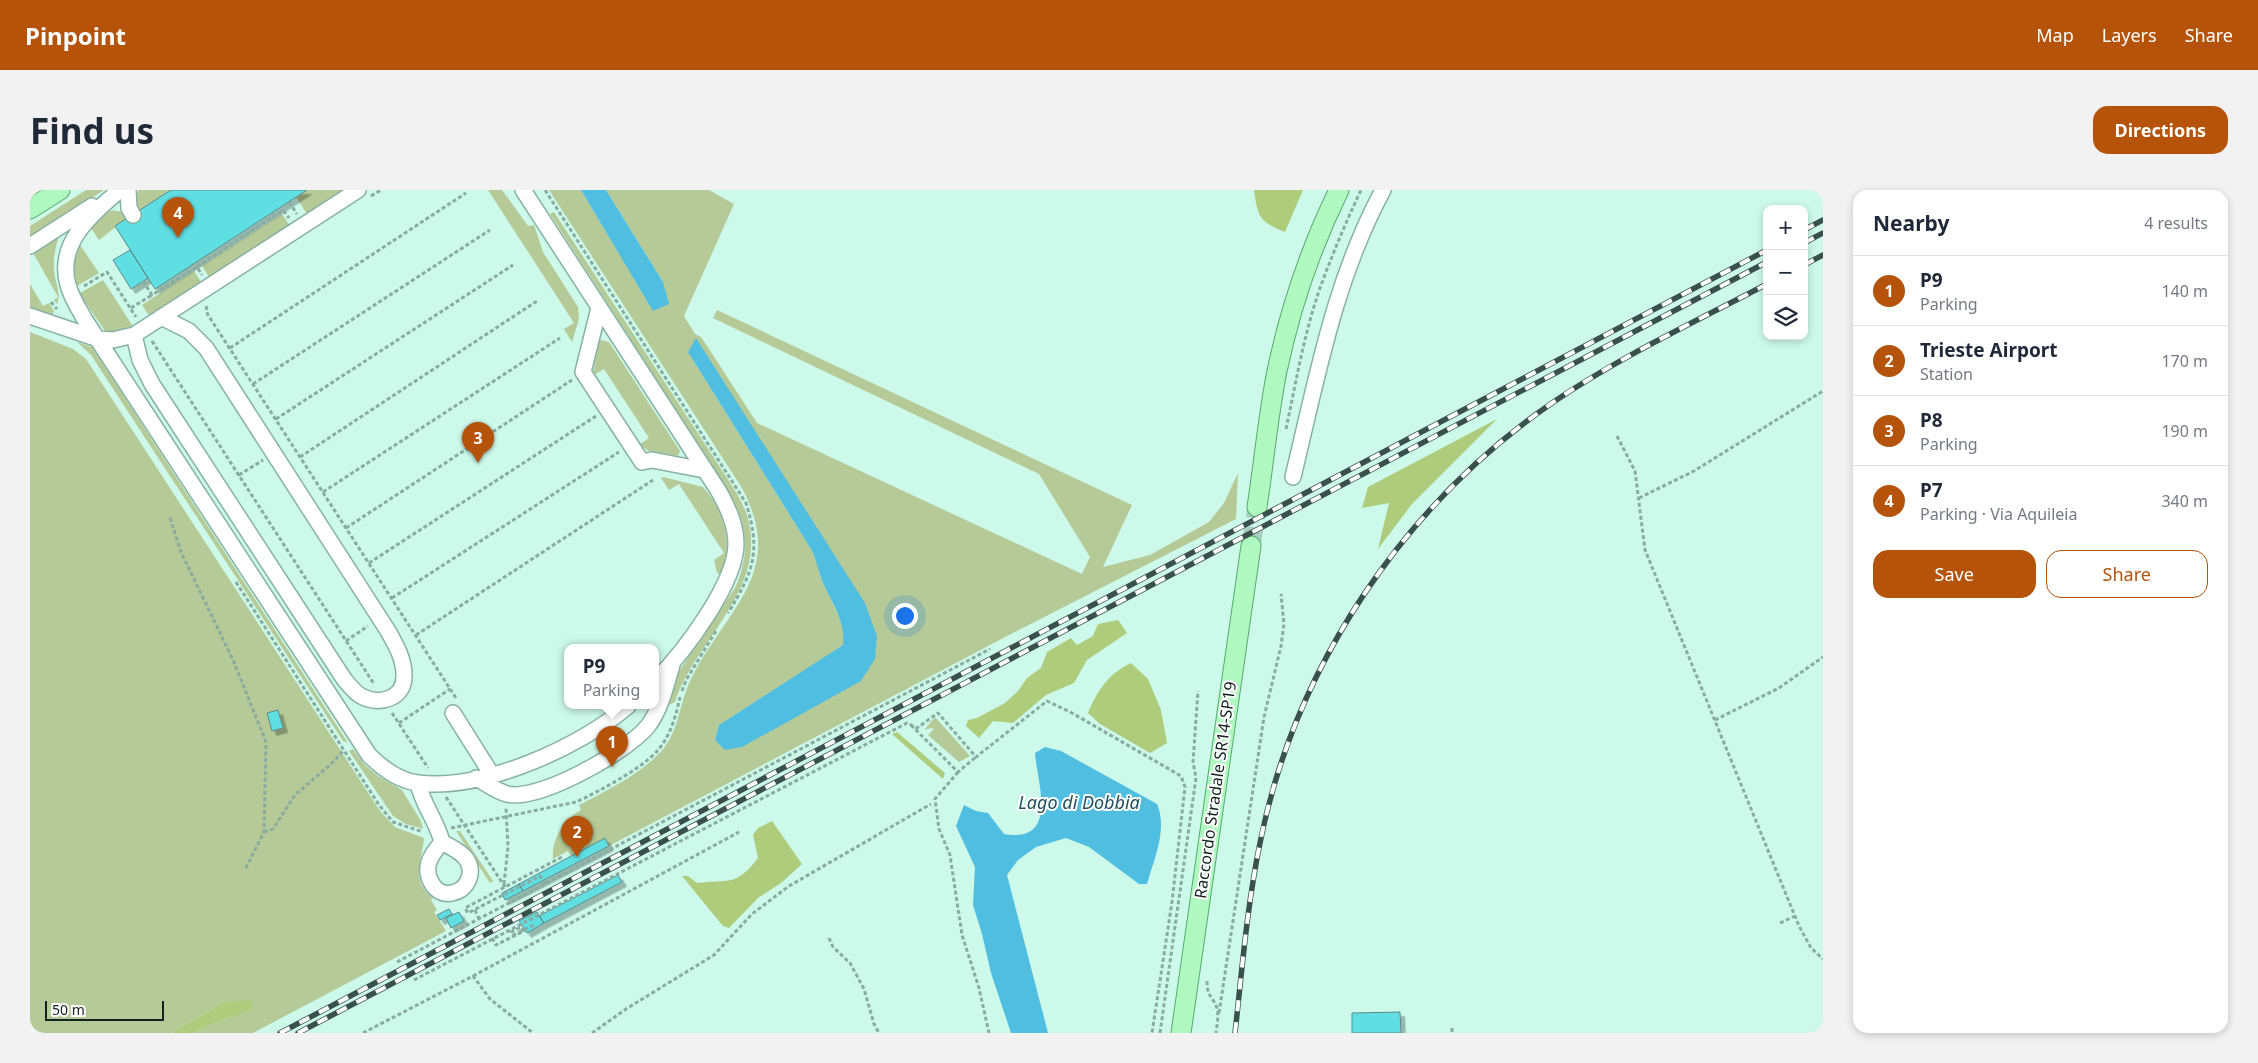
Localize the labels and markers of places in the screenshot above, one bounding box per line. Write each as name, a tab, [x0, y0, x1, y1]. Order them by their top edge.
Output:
pin: 4	[162, 197, 194, 238]
pin: 3	[462, 422, 494, 463]
pin: 1	[596, 726, 628, 767]
pin: 2	[561, 816, 593, 857]

